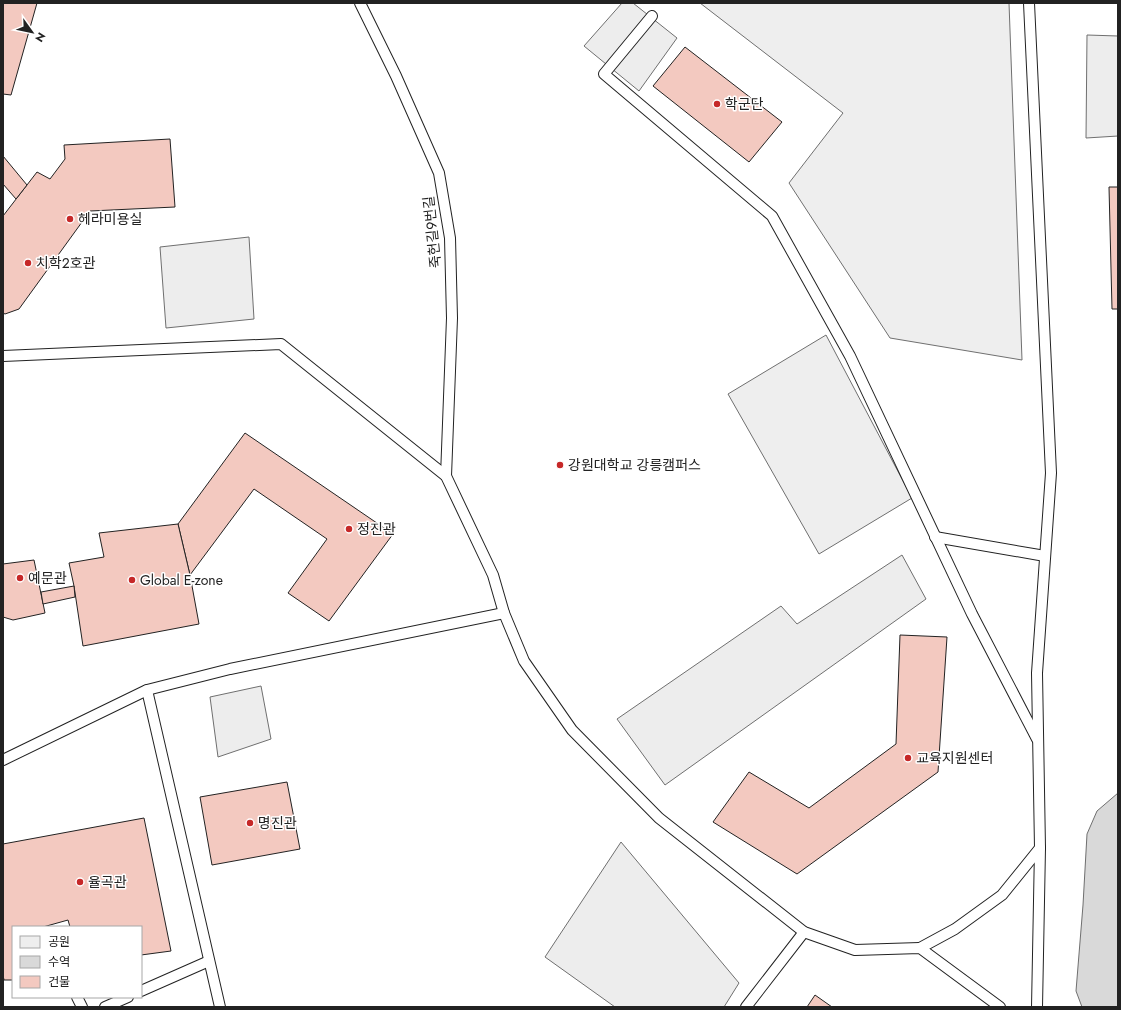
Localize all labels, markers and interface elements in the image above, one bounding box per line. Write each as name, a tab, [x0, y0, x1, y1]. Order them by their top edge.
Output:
north arrow	[12, 12, 52, 52]
text: N	[31, 29, 49, 45]
place label: 학군단	[725, 94, 764, 114]
marker: 학군단	[712, 99, 722, 109]
street label: 죽헌길9번길	[418, 195, 446, 269]
place label: 헤라미용실	[78, 209, 142, 229]
marker: 헤라미용실	[65, 214, 75, 224]
place label: 치학2호관	[36, 253, 96, 273]
marker: 치학2호관	[23, 258, 33, 268]
place label: 강원대학교 강릉캠퍼스	[568, 455, 701, 475]
marker: 강원대학교 강릉캠퍼스	[555, 460, 565, 470]
place label: 정진관	[357, 519, 396, 539]
marker: 정진관	[344, 524, 354, 534]
place label: 예문관	[28, 568, 67, 588]
place label: Global E-zone	[140, 570, 223, 590]
marker: 예문관	[15, 573, 25, 583]
marker: Global E-zone	[127, 575, 137, 585]
place label: 교육지원센터	[916, 748, 993, 768]
marker: 교육지원센터	[903, 753, 913, 763]
place label: 명진관	[258, 813, 297, 833]
marker: 명진관	[245, 818, 255, 828]
place label: 율곡관	[88, 872, 127, 892]
marker: 율곡관	[75, 877, 85, 887]
legend	[12, 926, 142, 998]
text: 공원	[48, 933, 70, 951]
text: 수역	[48, 953, 70, 971]
text: 건물	[48, 973, 70, 991]

